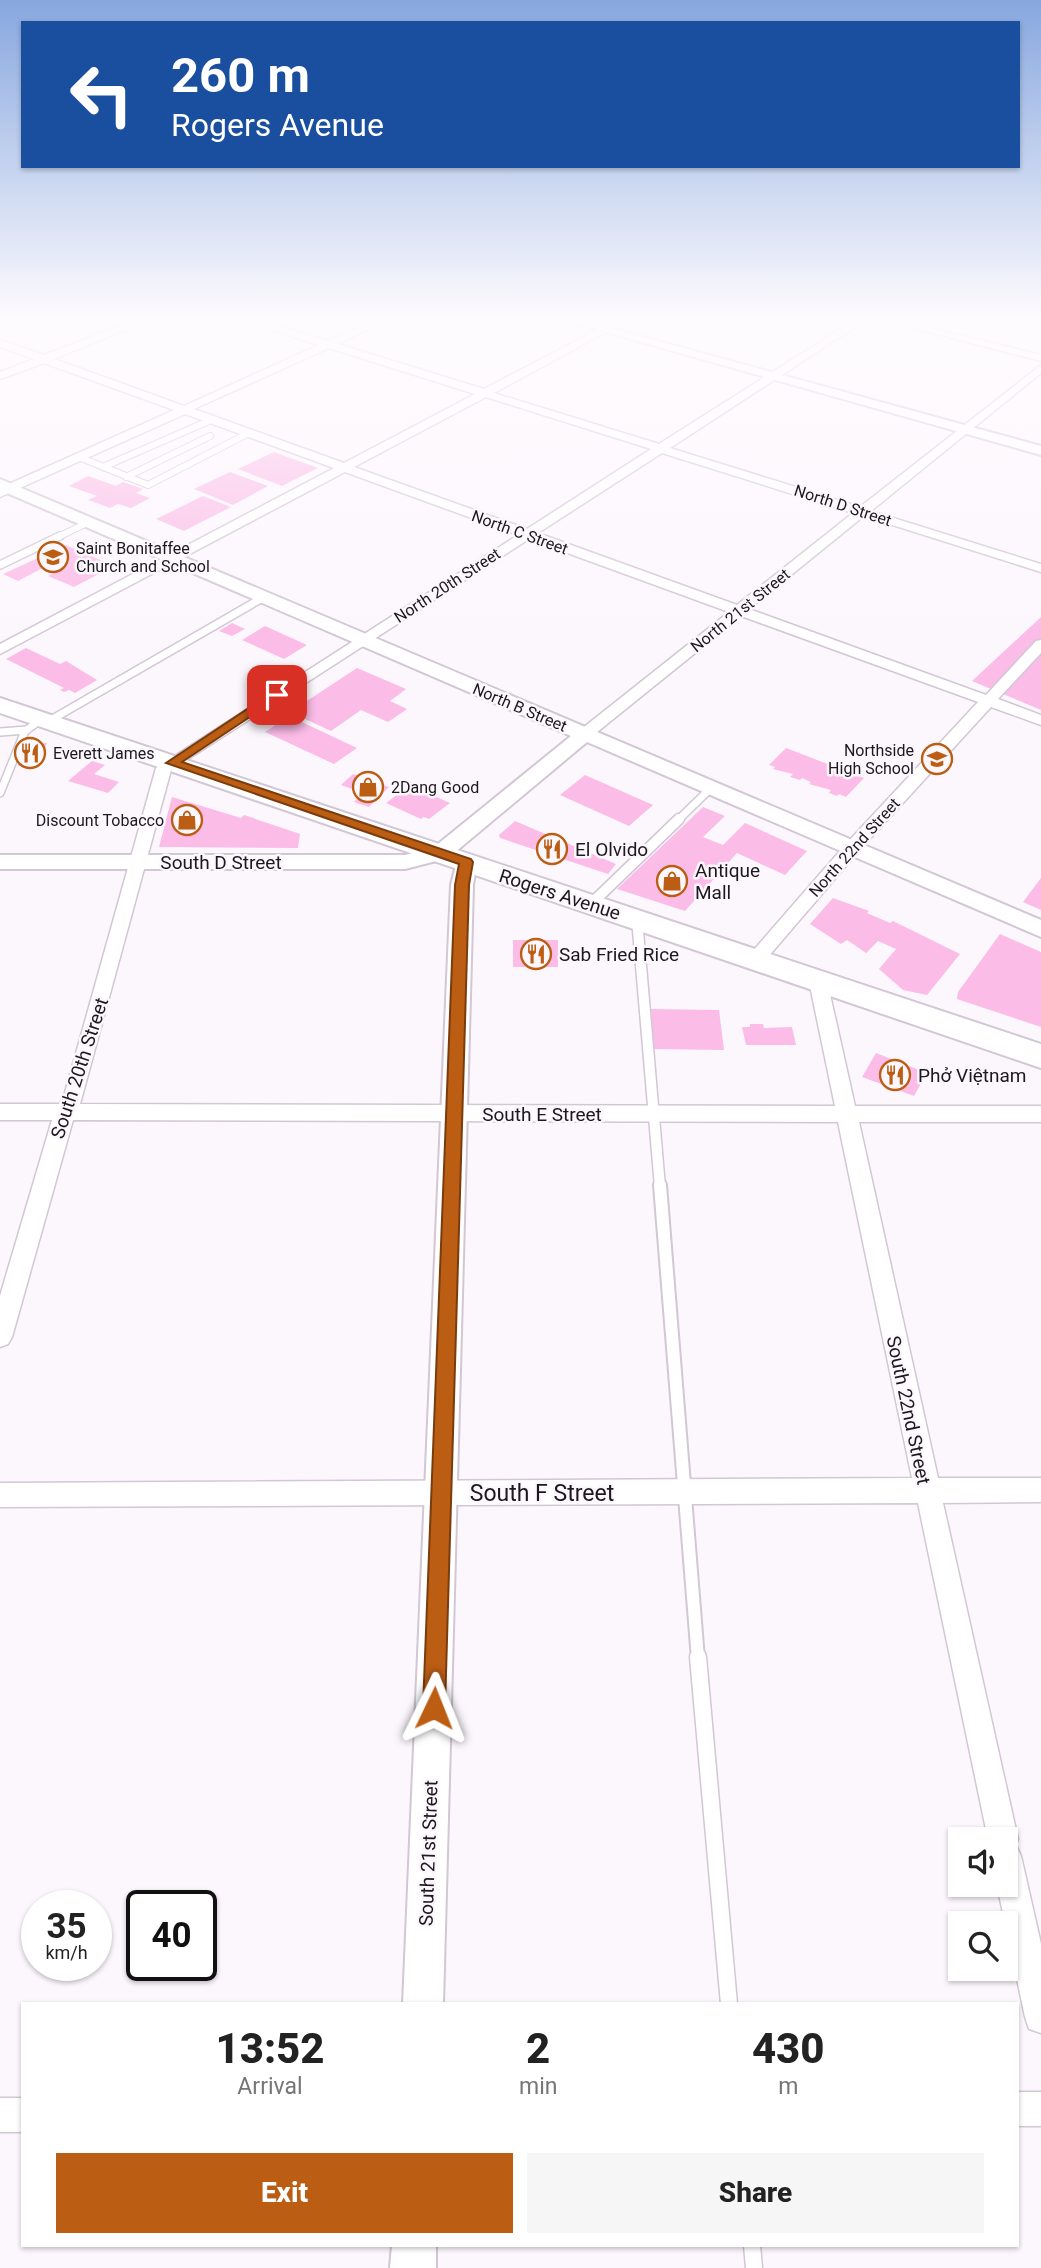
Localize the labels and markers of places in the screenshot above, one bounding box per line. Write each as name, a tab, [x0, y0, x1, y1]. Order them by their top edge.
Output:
place label: Saint Bonitaffee Church and School	[76, 539, 210, 576]
school or university icon: Saint Bonitaffee Church and School	[36, 540, 70, 574]
pin	[247, 665, 307, 725]
restaurant icon: Everett James	[13, 736, 47, 770]
place label: Northside High School	[828, 741, 914, 778]
school or university icon: Northside High School	[920, 742, 954, 776]
place label: Everett James	[53, 744, 155, 763]
shop icon: 2Dang Good	[351, 770, 385, 804]
place label: 2Dang Good	[391, 778, 479, 797]
shop icon: Discount Tobacco	[170, 803, 204, 837]
place label: Discount Tobacco	[36, 811, 164, 830]
restaurant icon: El Olvido	[535, 832, 569, 866]
place label: El Olvido	[575, 838, 648, 861]
place label: Antique Mall	[695, 859, 760, 904]
shop icon: Antique Mall	[655, 864, 689, 898]
restaurant icon: Sab Fried Rice	[519, 937, 553, 971]
place label: Sab Fried Rice	[559, 943, 679, 966]
restaurant icon: Phở Việtnam	[878, 1058, 912, 1092]
place label: Phở Việtnam	[918, 1064, 1027, 1087]

